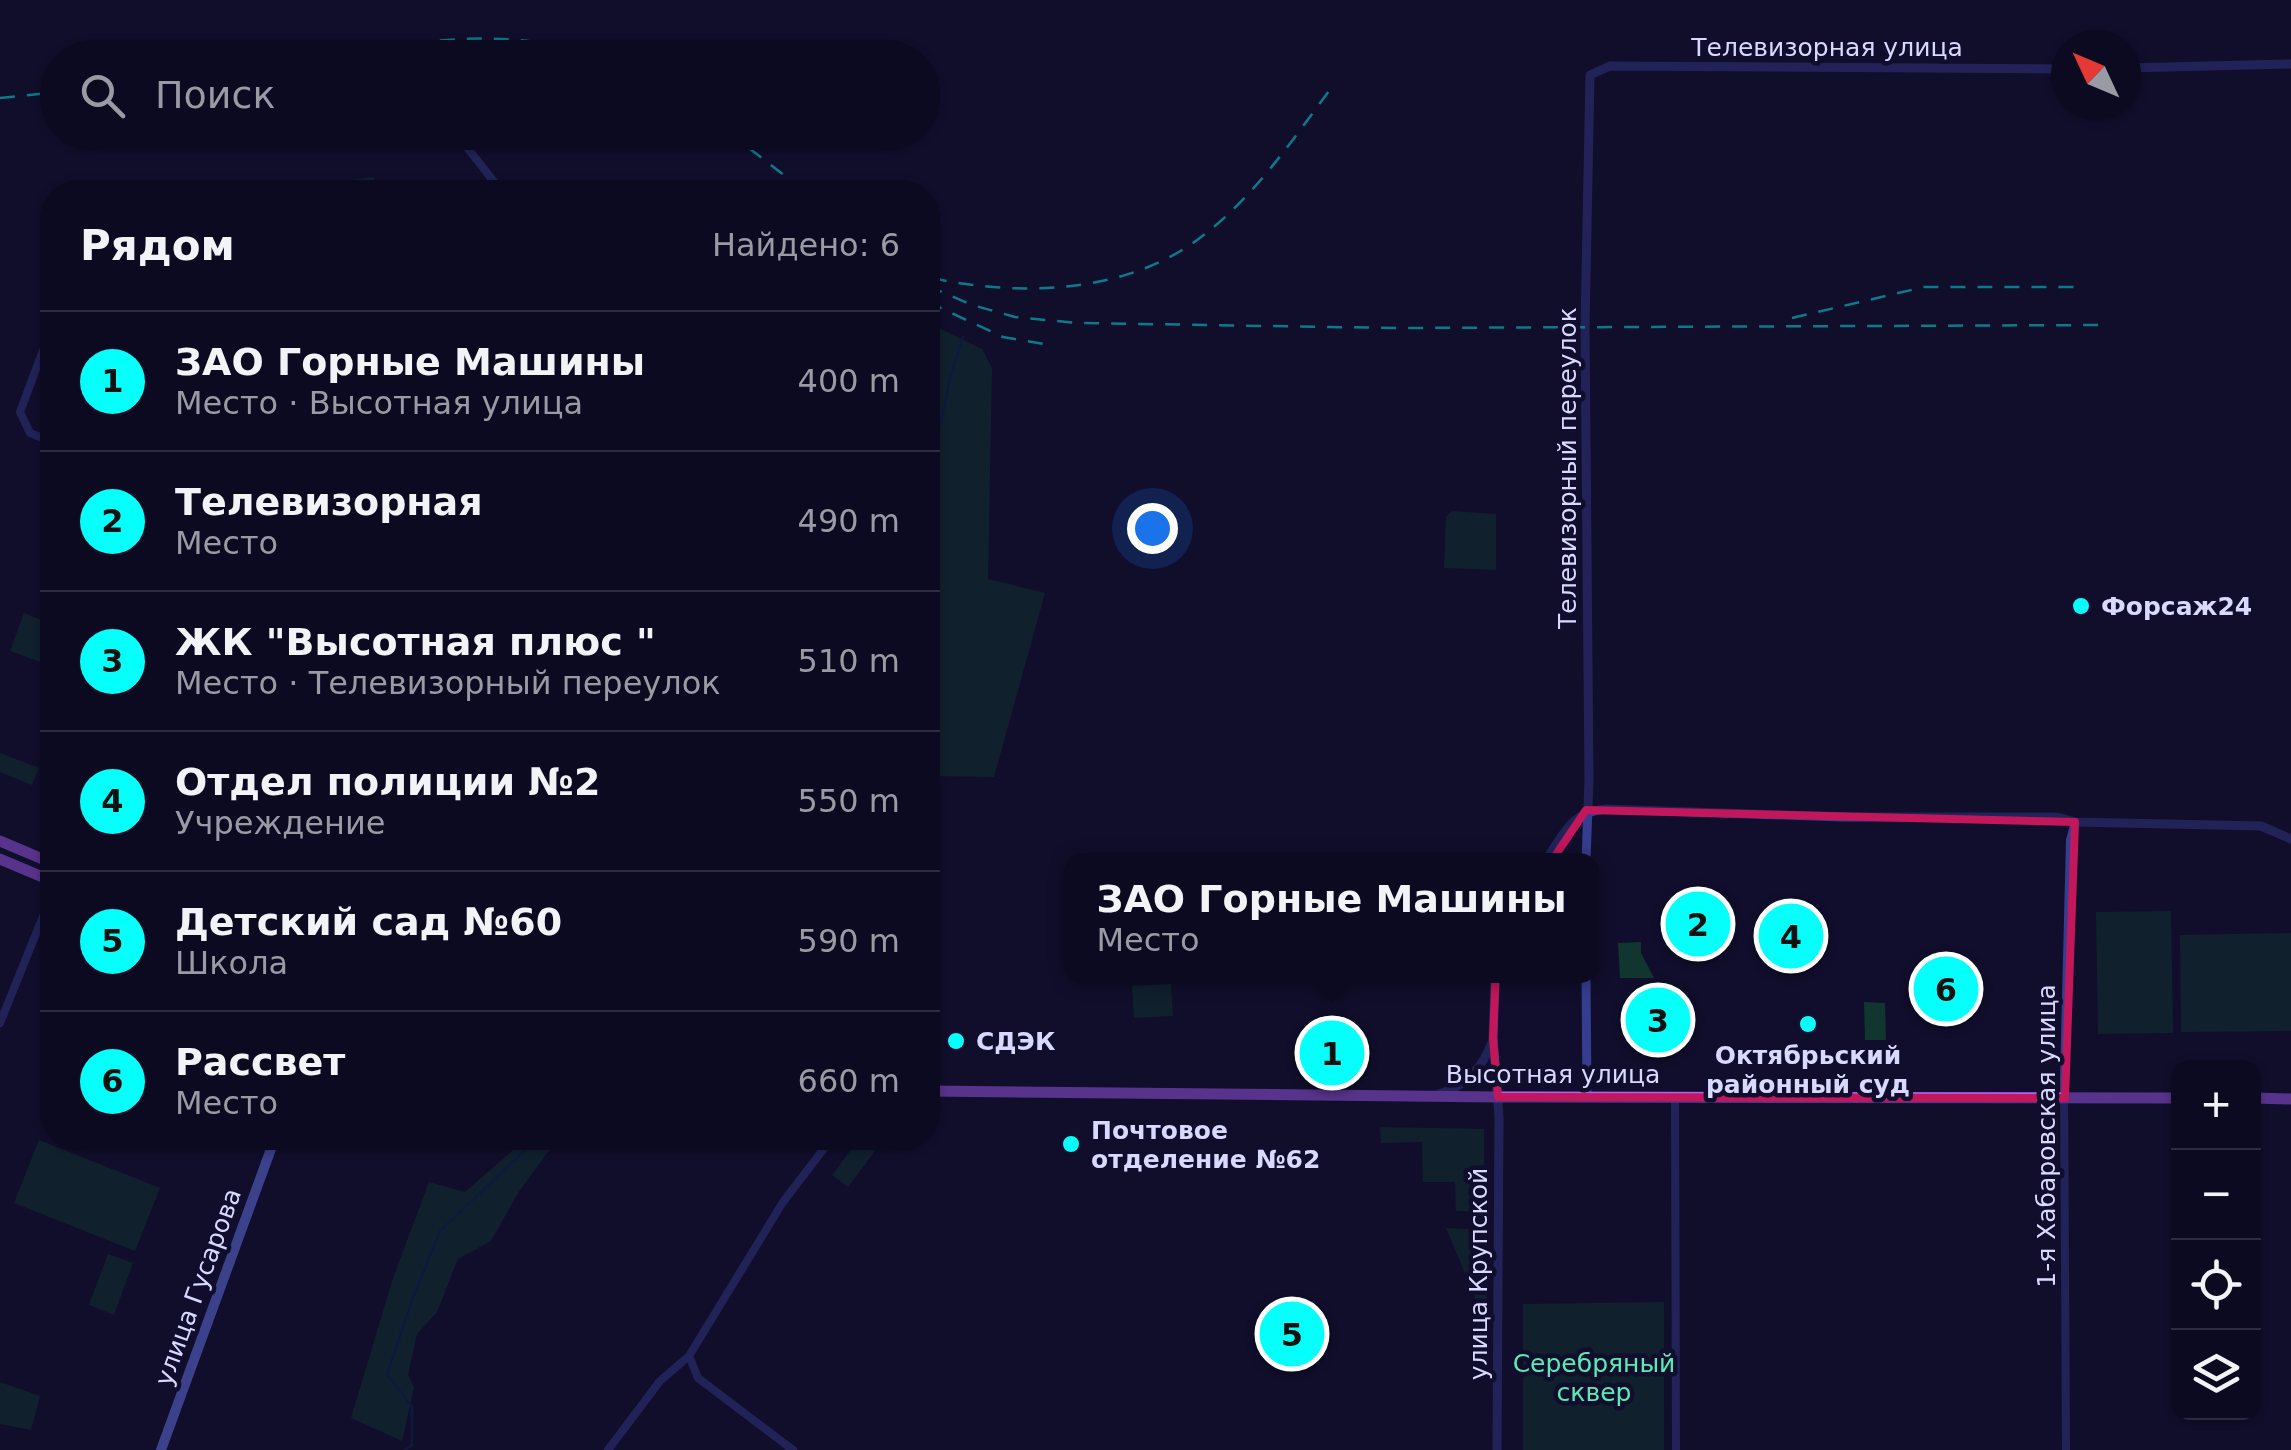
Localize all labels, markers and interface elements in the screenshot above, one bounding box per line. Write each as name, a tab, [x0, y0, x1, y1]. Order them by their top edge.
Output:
north arrow	[2051, 30, 2141, 120]
street label: Телевизорная улица	[1690, 33, 1963, 62]
search box	[40, 40, 940, 150]
icon: search	[75, 68, 130, 123]
text: Поиск	[155, 73, 275, 117]
text: Рядом	[80, 221, 235, 270]
text: Найдено: 6	[712, 226, 900, 264]
street label: Телевизорный переулок	[1553, 307, 1582, 630]
text: ЗАО Горные Машины	[175, 340, 645, 384]
text: 1	[101, 362, 124, 400]
text: 400 m	[798, 362, 900, 400]
text: Место · Высотная улица	[175, 384, 583, 422]
text: Телевизорная	[175, 480, 483, 524]
text: 2	[101, 502, 124, 540]
text: 490 m	[798, 502, 900, 540]
your location	[1127, 503, 1178, 554]
text: Место	[175, 524, 278, 562]
place label: Форсаж24	[2101, 592, 2252, 621]
marker: Форсаж24	[2070, 595, 2092, 617]
text: ЖК "Высотная плюс "	[175, 620, 656, 664]
text: 3	[101, 642, 124, 680]
text: 510 m	[798, 642, 900, 680]
text: Место · Телевизорный переулок	[175, 664, 721, 702]
text: Отдел полиции №2	[175, 760, 600, 804]
text: 4	[101, 782, 124, 820]
text: 550 m	[798, 782, 900, 820]
text: Учреждение	[175, 804, 385, 842]
popup	[1064, 853, 1599, 983]
text: ЗАО Горные Машины	[1096, 877, 1567, 921]
pin: 2	[1666, 886, 1730, 962]
pin: 4	[1758, 898, 1824, 974]
text: Детский сад №60	[175, 900, 562, 944]
text: Место	[1096, 921, 1200, 959]
text: 5	[101, 922, 124, 960]
text: 590 m	[798, 922, 900, 960]
text: Школа	[175, 944, 288, 982]
pin: 6	[1914, 952, 1978, 1026]
pin: 3	[1626, 982, 1690, 1058]
street label: 1-я Хабаровская улица	[2032, 984, 2061, 1288]
marker: Октябрьский районный суд	[1797, 1013, 1819, 1035]
pin: 1	[1300, 1016, 1364, 1090]
place label: СДЭК	[976, 1027, 1056, 1056]
marker: СДЭК	[945, 1030, 967, 1052]
text: Рассвет	[175, 1040, 345, 1084]
place label: Октябрьский районный суд	[1706, 1041, 1910, 1099]
street label: Высотная улица	[1446, 1060, 1660, 1089]
map controls	[2171, 1060, 2261, 1420]
button: +	[2171, 1060, 2261, 1150]
text: 6	[101, 1062, 124, 1100]
text: 660 m	[798, 1062, 900, 1100]
text: Место	[175, 1084, 278, 1122]
place label: Почтовое отделение №62	[1091, 1116, 1320, 1174]
marker: Почтовое отделение №62	[1060, 1133, 1082, 1155]
button: −	[2171, 1150, 2261, 1240]
street label: улица Крупской	[1464, 1168, 1493, 1380]
street label: улица Гусарова	[149, 1184, 247, 1390]
button: locate	[2171, 1240, 2261, 1330]
pin: 5	[1260, 1296, 1324, 1372]
button: layers	[2171, 1330, 2261, 1420]
park label: Серебряный сквер	[1513, 1349, 1675, 1407]

